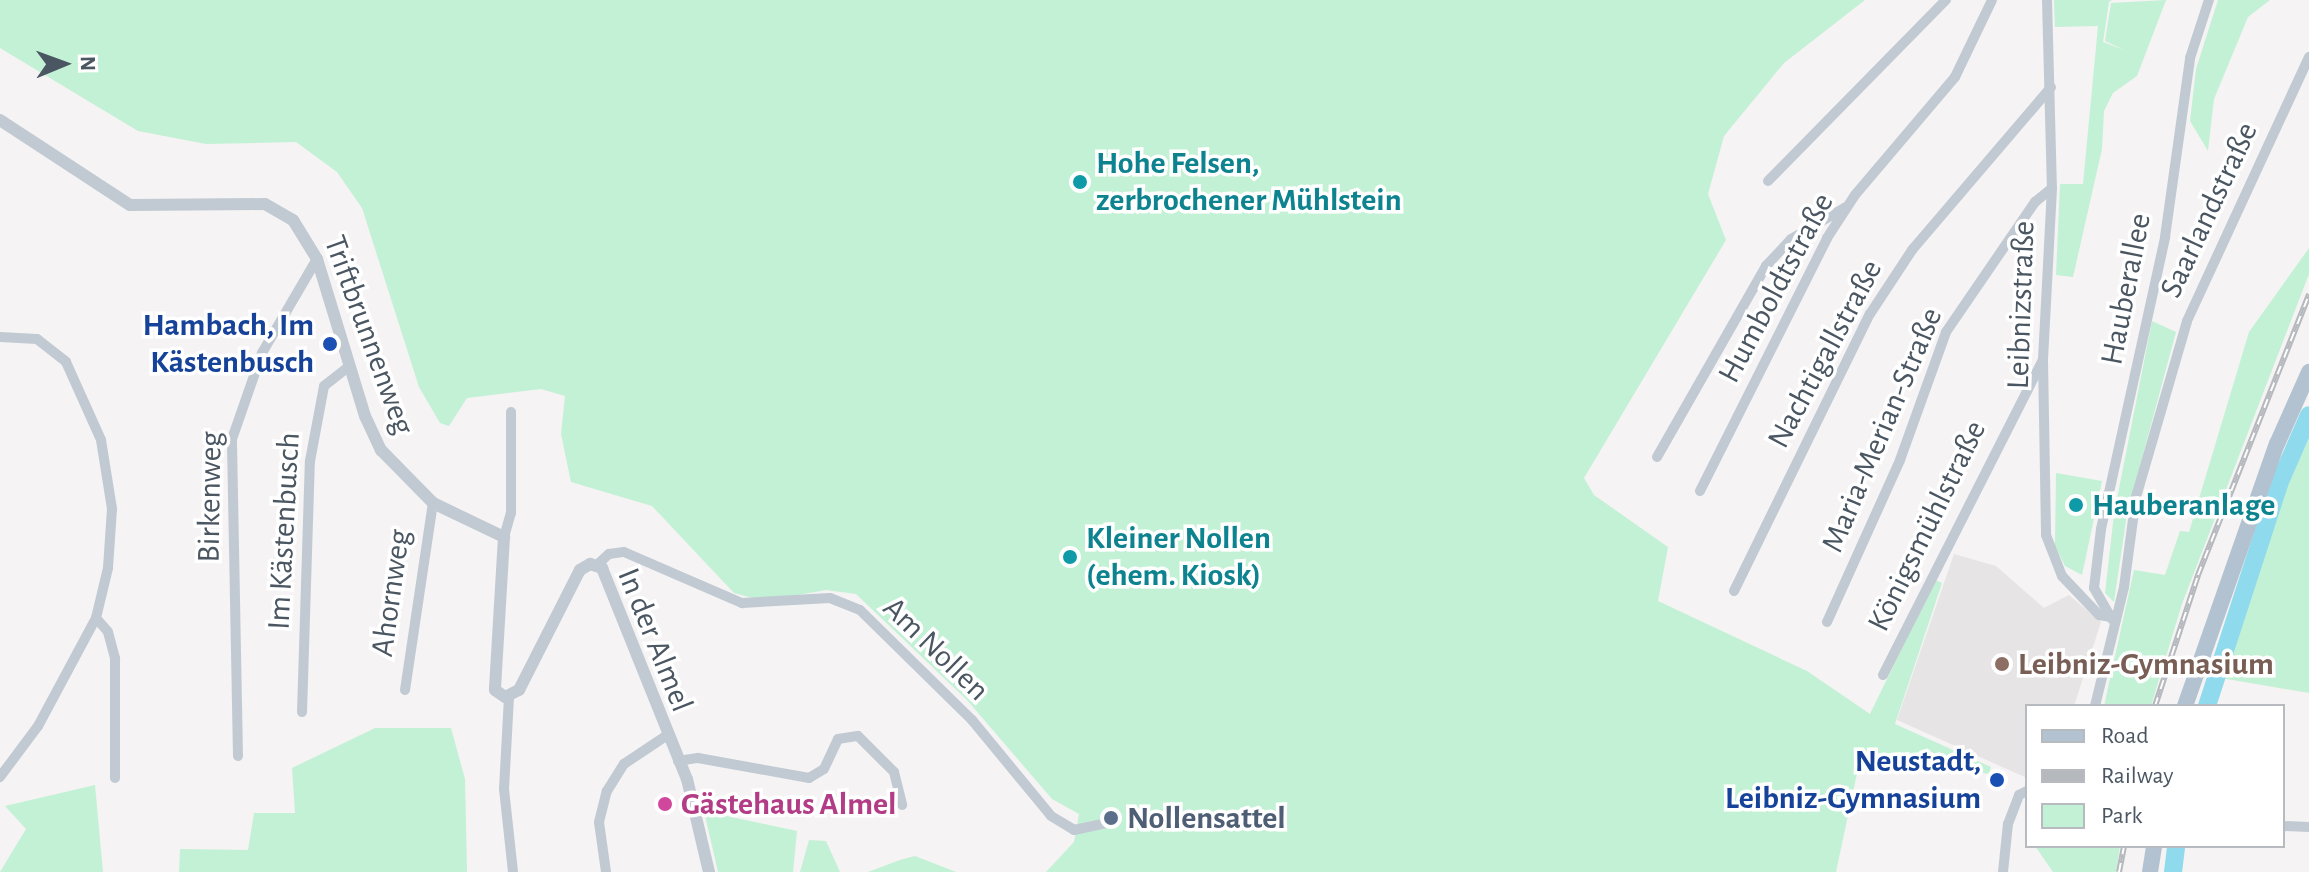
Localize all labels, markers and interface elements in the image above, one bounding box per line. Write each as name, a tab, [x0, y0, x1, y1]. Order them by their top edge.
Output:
north arrow	[24, 24, 104, 104]
text: N	[77, 56, 99, 71]
street label: Saarlandstraße	[2152, 116, 2266, 304]
place label: Hohe Felsen, zerbrochener Mühlstein	[1096, 145, 1402, 220]
marker: Hohe Felsen, zerbrochener Mühlstein	[1071, 173, 1089, 191]
street label: Humboldtstraße	[1710, 187, 1842, 389]
street label: Hauberallee	[2092, 210, 2160, 368]
street label: Leibnizstraße	[1999, 220, 2043, 390]
street label: Triftbrunnenweg	[315, 230, 423, 440]
street label: Nachtigallstraße	[1759, 253, 1891, 455]
street label: Maria-Merian-Straße	[1813, 302, 1951, 558]
place label: Hambach, Im Kästenbusch	[143, 307, 314, 382]
marker: Hambach, Im Kästenbusch	[321, 335, 339, 353]
street label: Königsmühlstraße	[1859, 414, 1995, 638]
street label: Birkenweg	[190, 431, 230, 563]
street label: Im Kästenbusch	[260, 431, 308, 631]
place label: Hauberanlage	[2092, 486, 2275, 524]
marker: Hauberanlage	[2067, 496, 2085, 514]
place label: Kleiner Nollen (ehem. Kiosk)	[1086, 520, 1271, 595]
street label: Ahornweg	[363, 527, 419, 659]
marker: Kleiner Nollen (ehem. Kiosk)	[1061, 548, 1079, 566]
street label: In der Almel	[609, 563, 701, 717]
street label: Am Nollen	[875, 589, 997, 709]
place label: Leibniz-Gymnasium	[2018, 645, 2274, 683]
marker: Leibniz-Gymnasium	[1993, 655, 2011, 673]
legend	[2025, 704, 2285, 848]
text: Road	[2101, 724, 2149, 748]
place label: Neustadt, Leibniz-Gymnasium	[1725, 743, 1981, 818]
text: Railway	[2101, 764, 2173, 788]
marker: Neustadt, Leibniz-Gymnasium	[1988, 771, 2006, 789]
place label: Gästehaus Almel	[681, 785, 896, 823]
marker: Gästehaus Almel	[656, 795, 674, 813]
place label: Nollensattel	[1127, 799, 1286, 837]
text: Park	[2101, 804, 2142, 828]
marker: Nollensattel	[1102, 809, 1120, 827]

